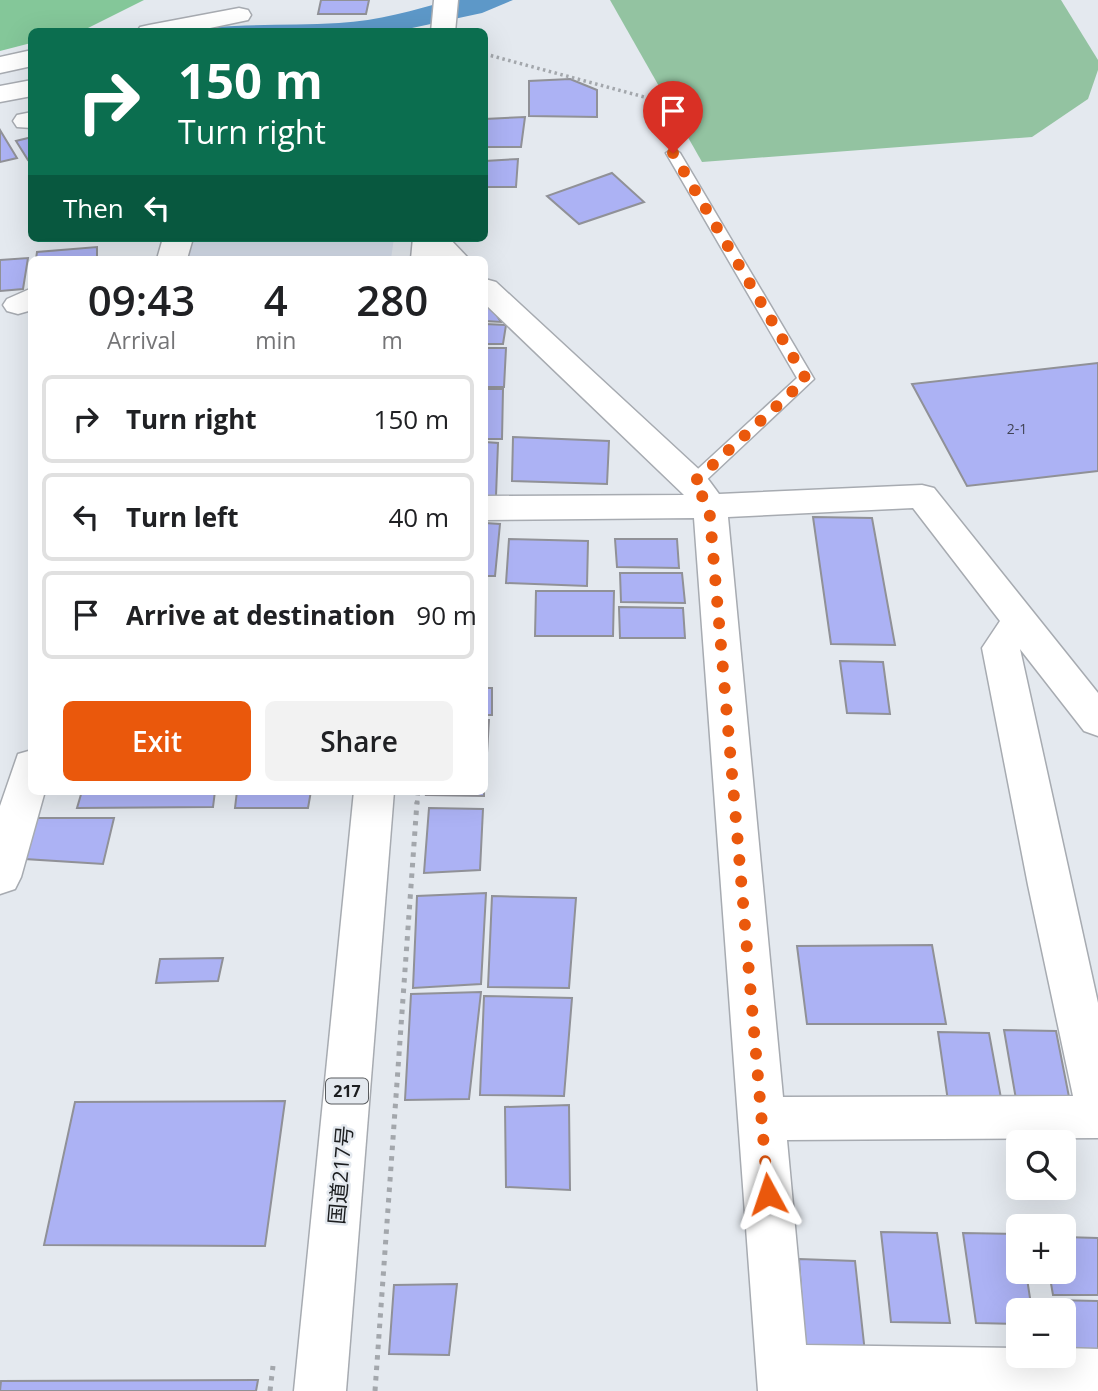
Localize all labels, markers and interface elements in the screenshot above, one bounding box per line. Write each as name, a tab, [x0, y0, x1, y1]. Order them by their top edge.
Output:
text: 150 m	[178, 47, 323, 113]
icon: right	[63, 56, 154, 147]
pin	[643, 81, 703, 153]
icon: arrive	[654, 92, 692, 130]
text: Turn right	[178, 110, 326, 153]
icon: left	[138, 189, 176, 227]
text: Then	[63, 190, 124, 226]
text: 09:43	[88, 271, 195, 328]
text: 4	[264, 271, 288, 328]
text: 280	[356, 271, 428, 328]
text: Arrival	[107, 324, 176, 356]
text: min	[255, 324, 296, 356]
text: m	[382, 324, 403, 356]
icon: right	[67, 400, 105, 438]
text: Turn right	[126, 401, 257, 437]
text: 150 m	[374, 401, 449, 437]
house number: 2-1	[1007, 419, 1027, 438]
icon: left	[67, 498, 105, 536]
text: Turn left	[126, 499, 238, 535]
text: 40 m	[388, 499, 449, 535]
icon: arrive	[67, 596, 105, 634]
text: Arrive at destination	[126, 597, 395, 633]
text: 90 m	[416, 597, 477, 633]
button: Exit	[63, 701, 251, 781]
button: Share	[265, 701, 453, 781]
road number: 217	[326, 1078, 368, 1104]
street label: 国道217号	[322, 1124, 358, 1226]
map controls	[1006, 1130, 1076, 1368]
button: search	[1006, 1130, 1076, 1200]
position arrow	[731, 1157, 805, 1231]
button: +	[1006, 1214, 1076, 1284]
button: −	[1006, 1298, 1076, 1368]

